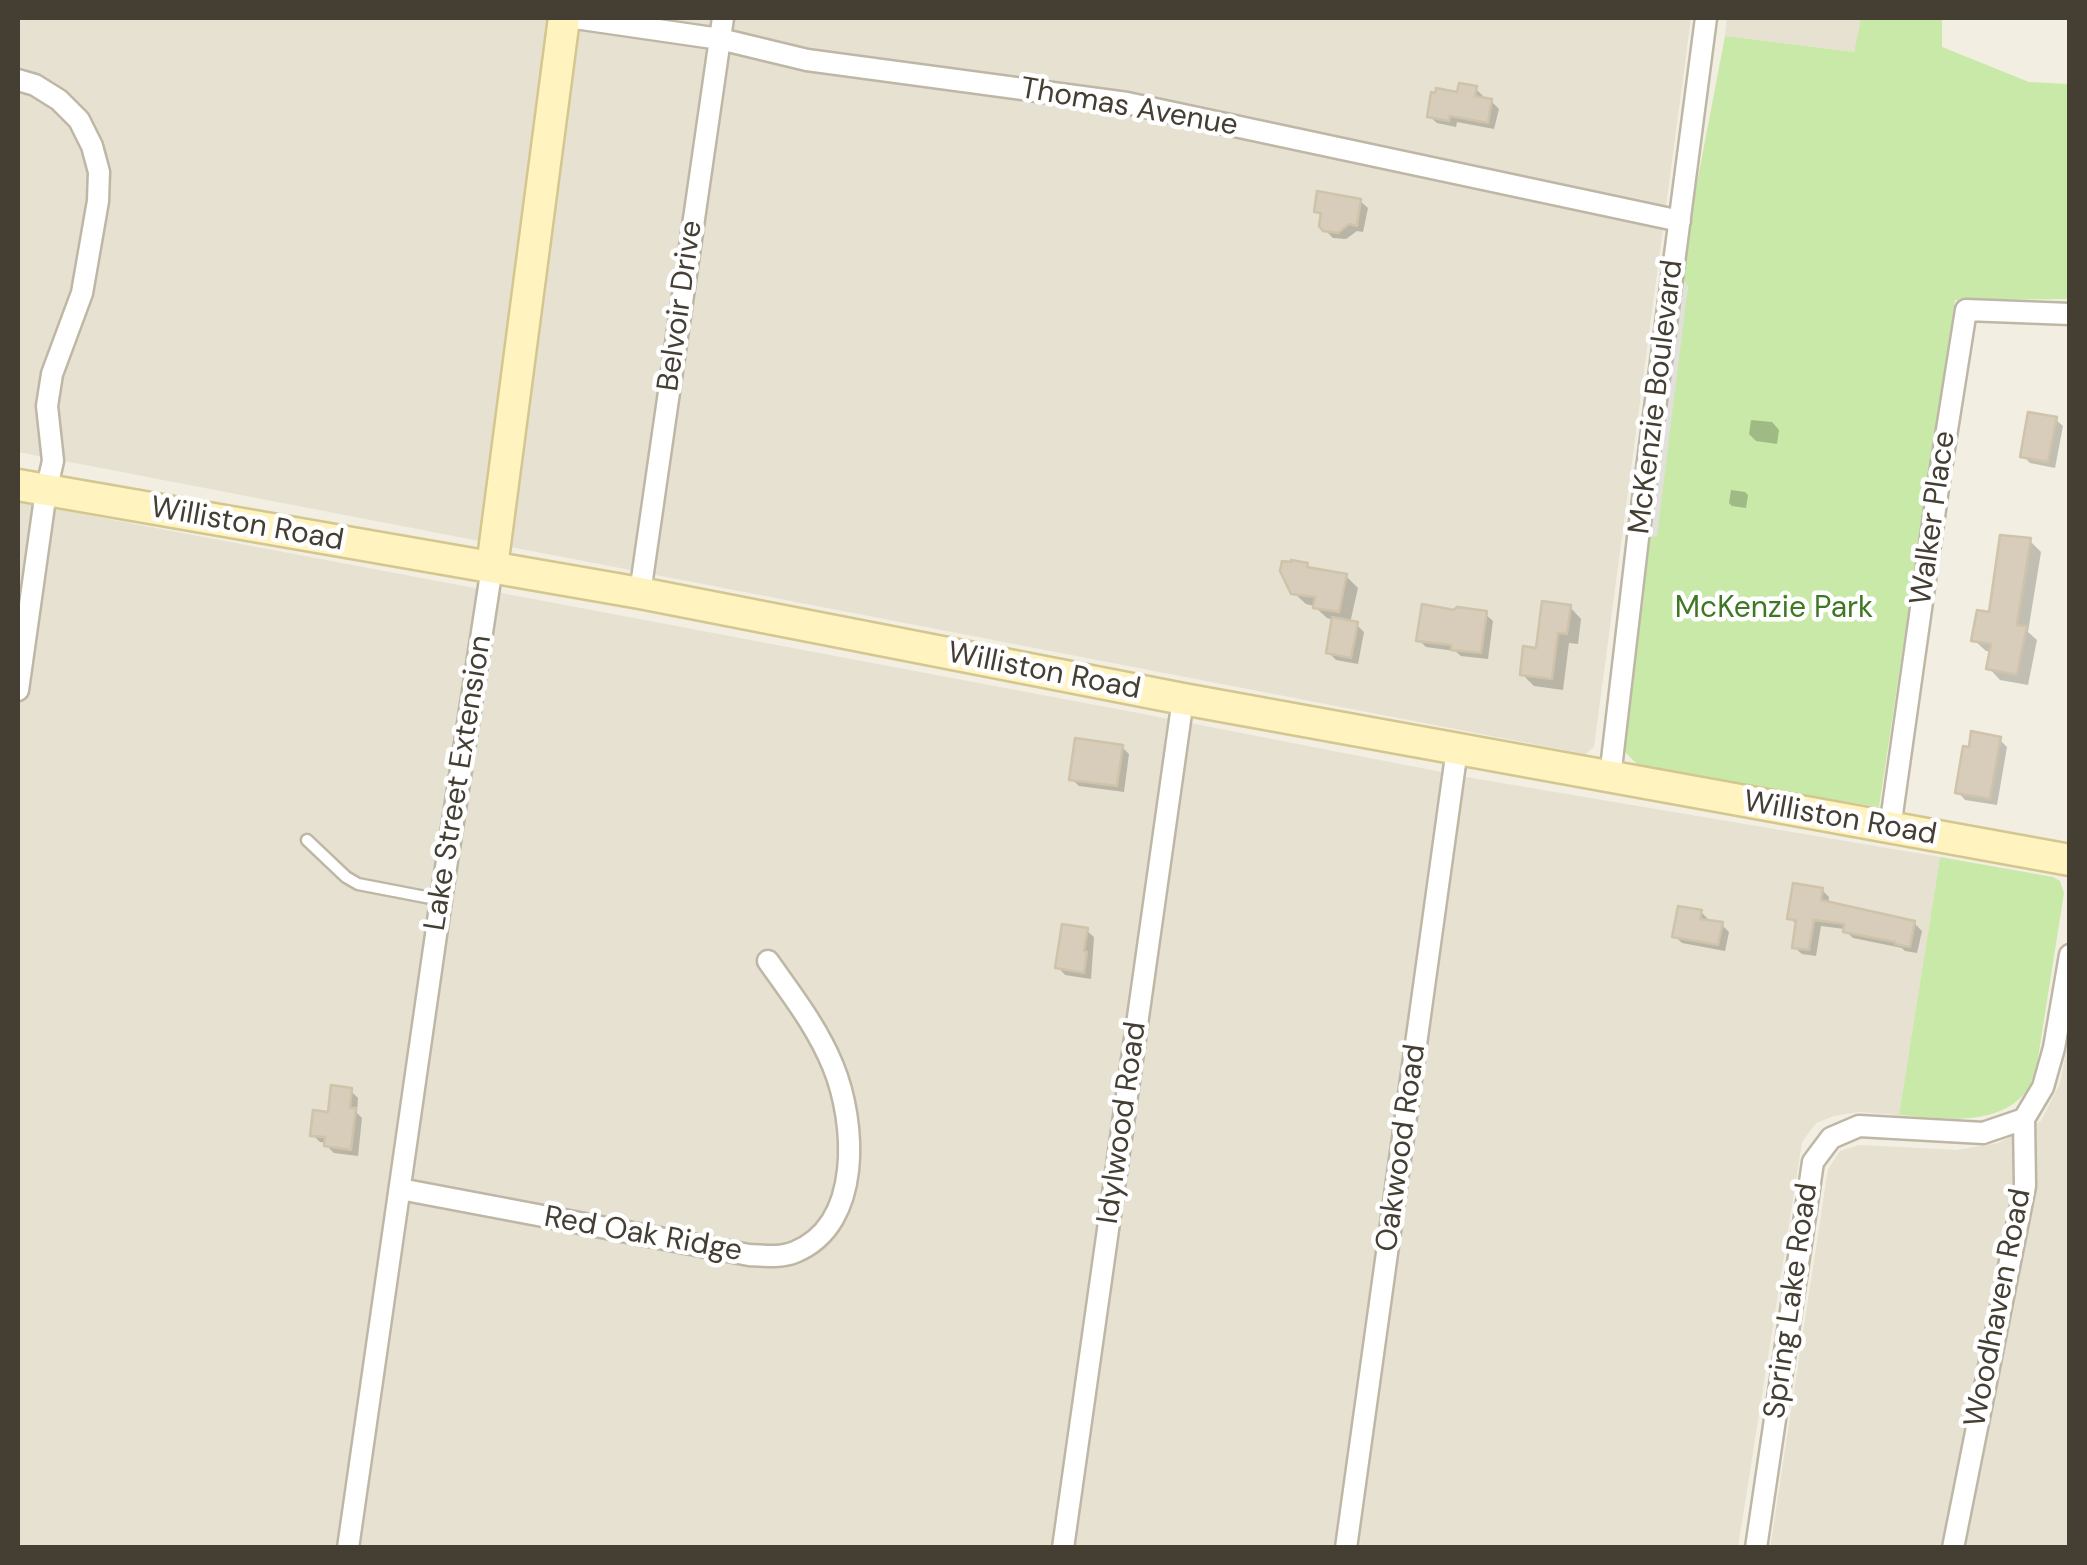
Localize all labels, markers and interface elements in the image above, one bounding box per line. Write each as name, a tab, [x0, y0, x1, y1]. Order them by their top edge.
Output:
street label: Thomas Avenue	[1018, 71, 1240, 145]
street label: Belvoir Drive	[651, 218, 711, 394]
street label: McKenzie Boulevard	[1622, 258, 1692, 536]
street label: Walker Place	[1904, 429, 1964, 607]
street label: Williston Road	[148, 490, 346, 560]
park label: McKenzie Park	[1675, 591, 1873, 627]
street label: Lake Street Extension	[418, 633, 500, 933]
street label: Williston Road	[945, 636, 1143, 708]
street label: Williston Road	[1741, 784, 1939, 854]
street label: Idylwood Road	[1091, 1020, 1155, 1226]
street label: Oakwood Road	[1370, 1042, 1434, 1254]
street label: Spring Lake Road	[1758, 1181, 1826, 1421]
street label: Woodhaven Road	[1958, 1186, 2040, 1430]
street label: Red Oak Ridge	[541, 1200, 745, 1270]

